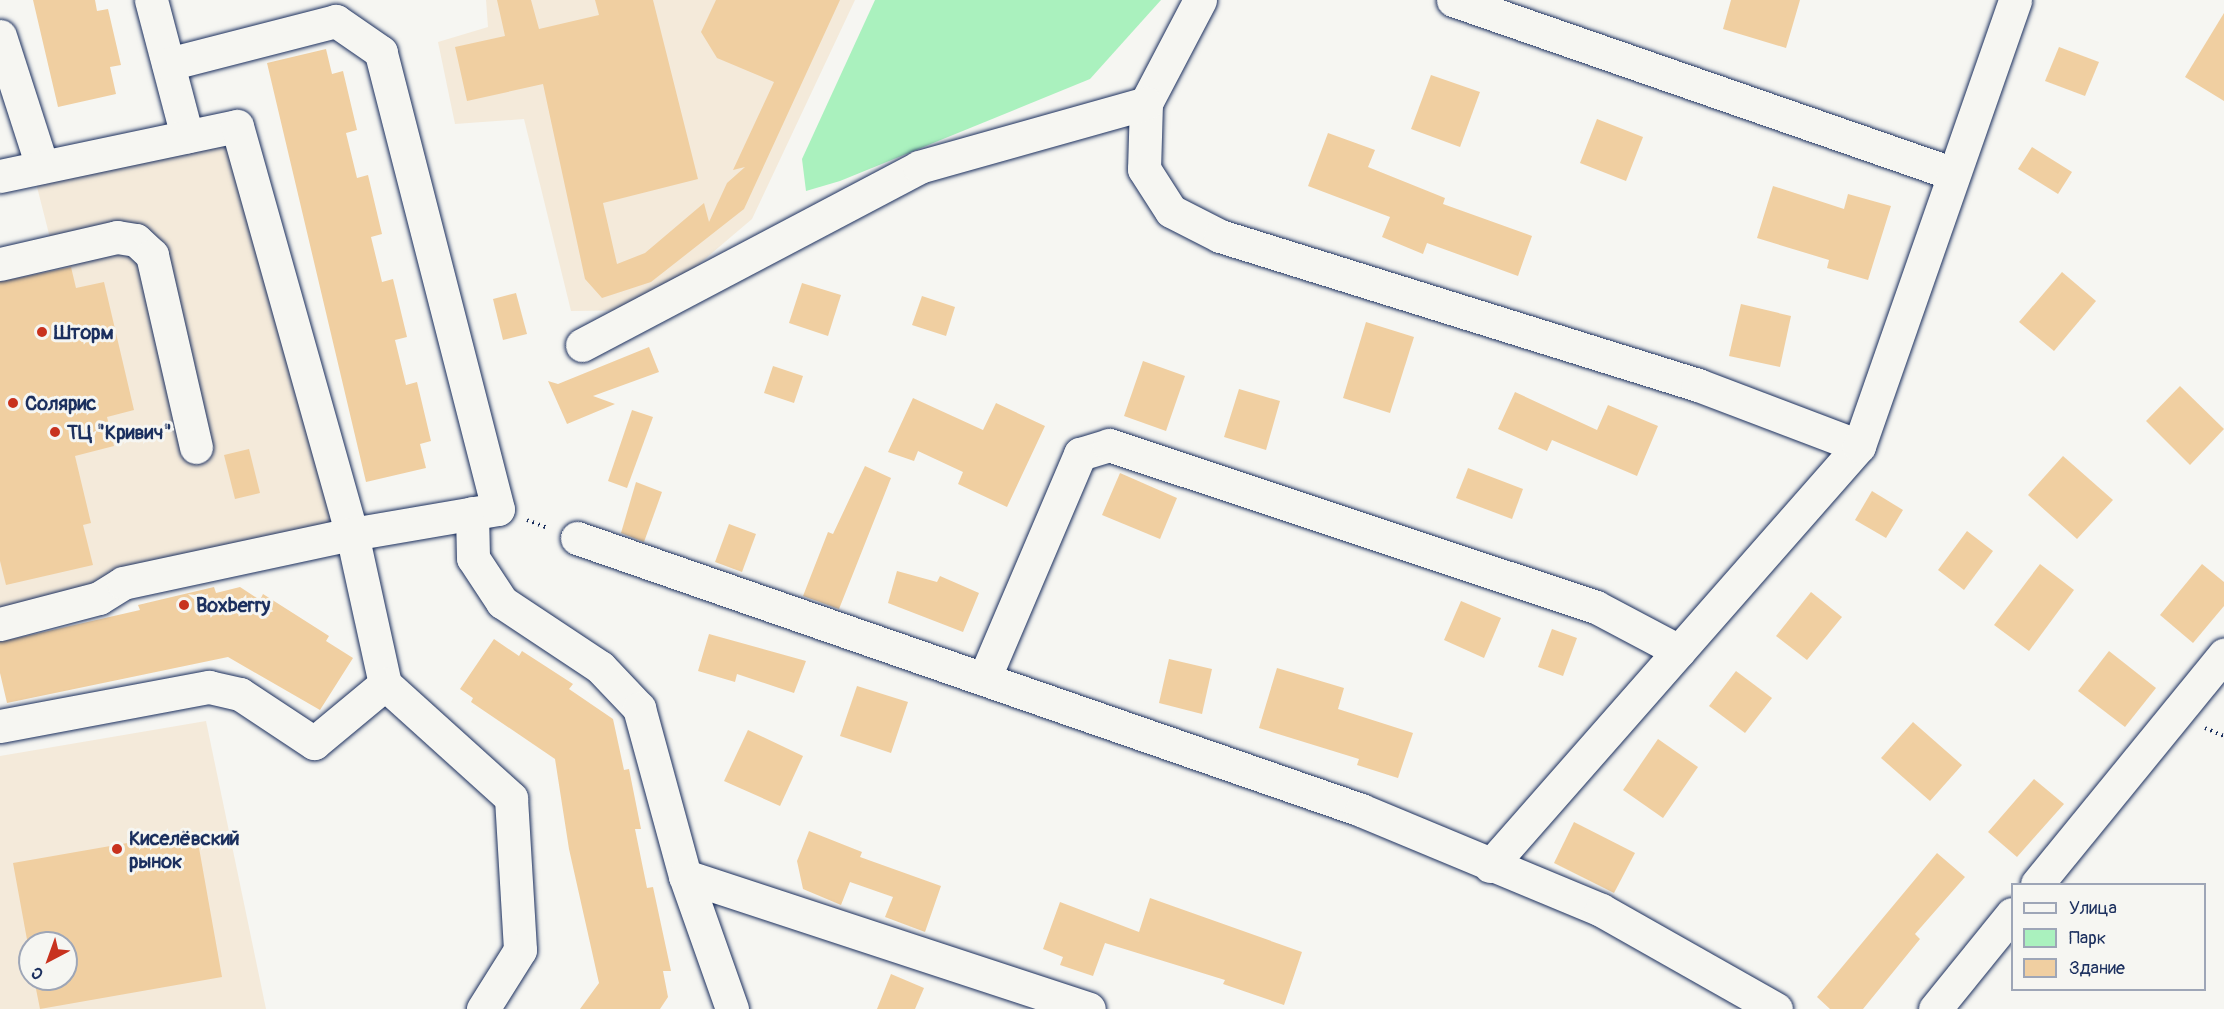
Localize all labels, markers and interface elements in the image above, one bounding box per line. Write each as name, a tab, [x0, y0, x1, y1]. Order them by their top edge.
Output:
place label: Шторм	[54, 320, 114, 344]
marker: Шторм	[35, 325, 49, 339]
place label: Солярис	[25, 391, 96, 415]
marker: Солярис	[6, 396, 20, 410]
place label: ТЦ "Кривич"	[67, 420, 172, 444]
marker: ТЦ "Кривич"	[48, 425, 62, 439]
place label: Boxberry	[196, 593, 270, 617]
marker: Boxberry	[177, 598, 191, 612]
place label: Киселёвский рынок	[129, 826, 240, 873]
marker: Киселёвский рынок	[110, 842, 124, 856]
legend	[2011, 883, 2206, 991]
text: Улица	[2069, 897, 2117, 920]
text: Парк	[2069, 927, 2106, 950]
north arrow	[18, 931, 78, 991]
text: Здание	[2069, 957, 2125, 980]
text: С	[27, 962, 48, 984]

